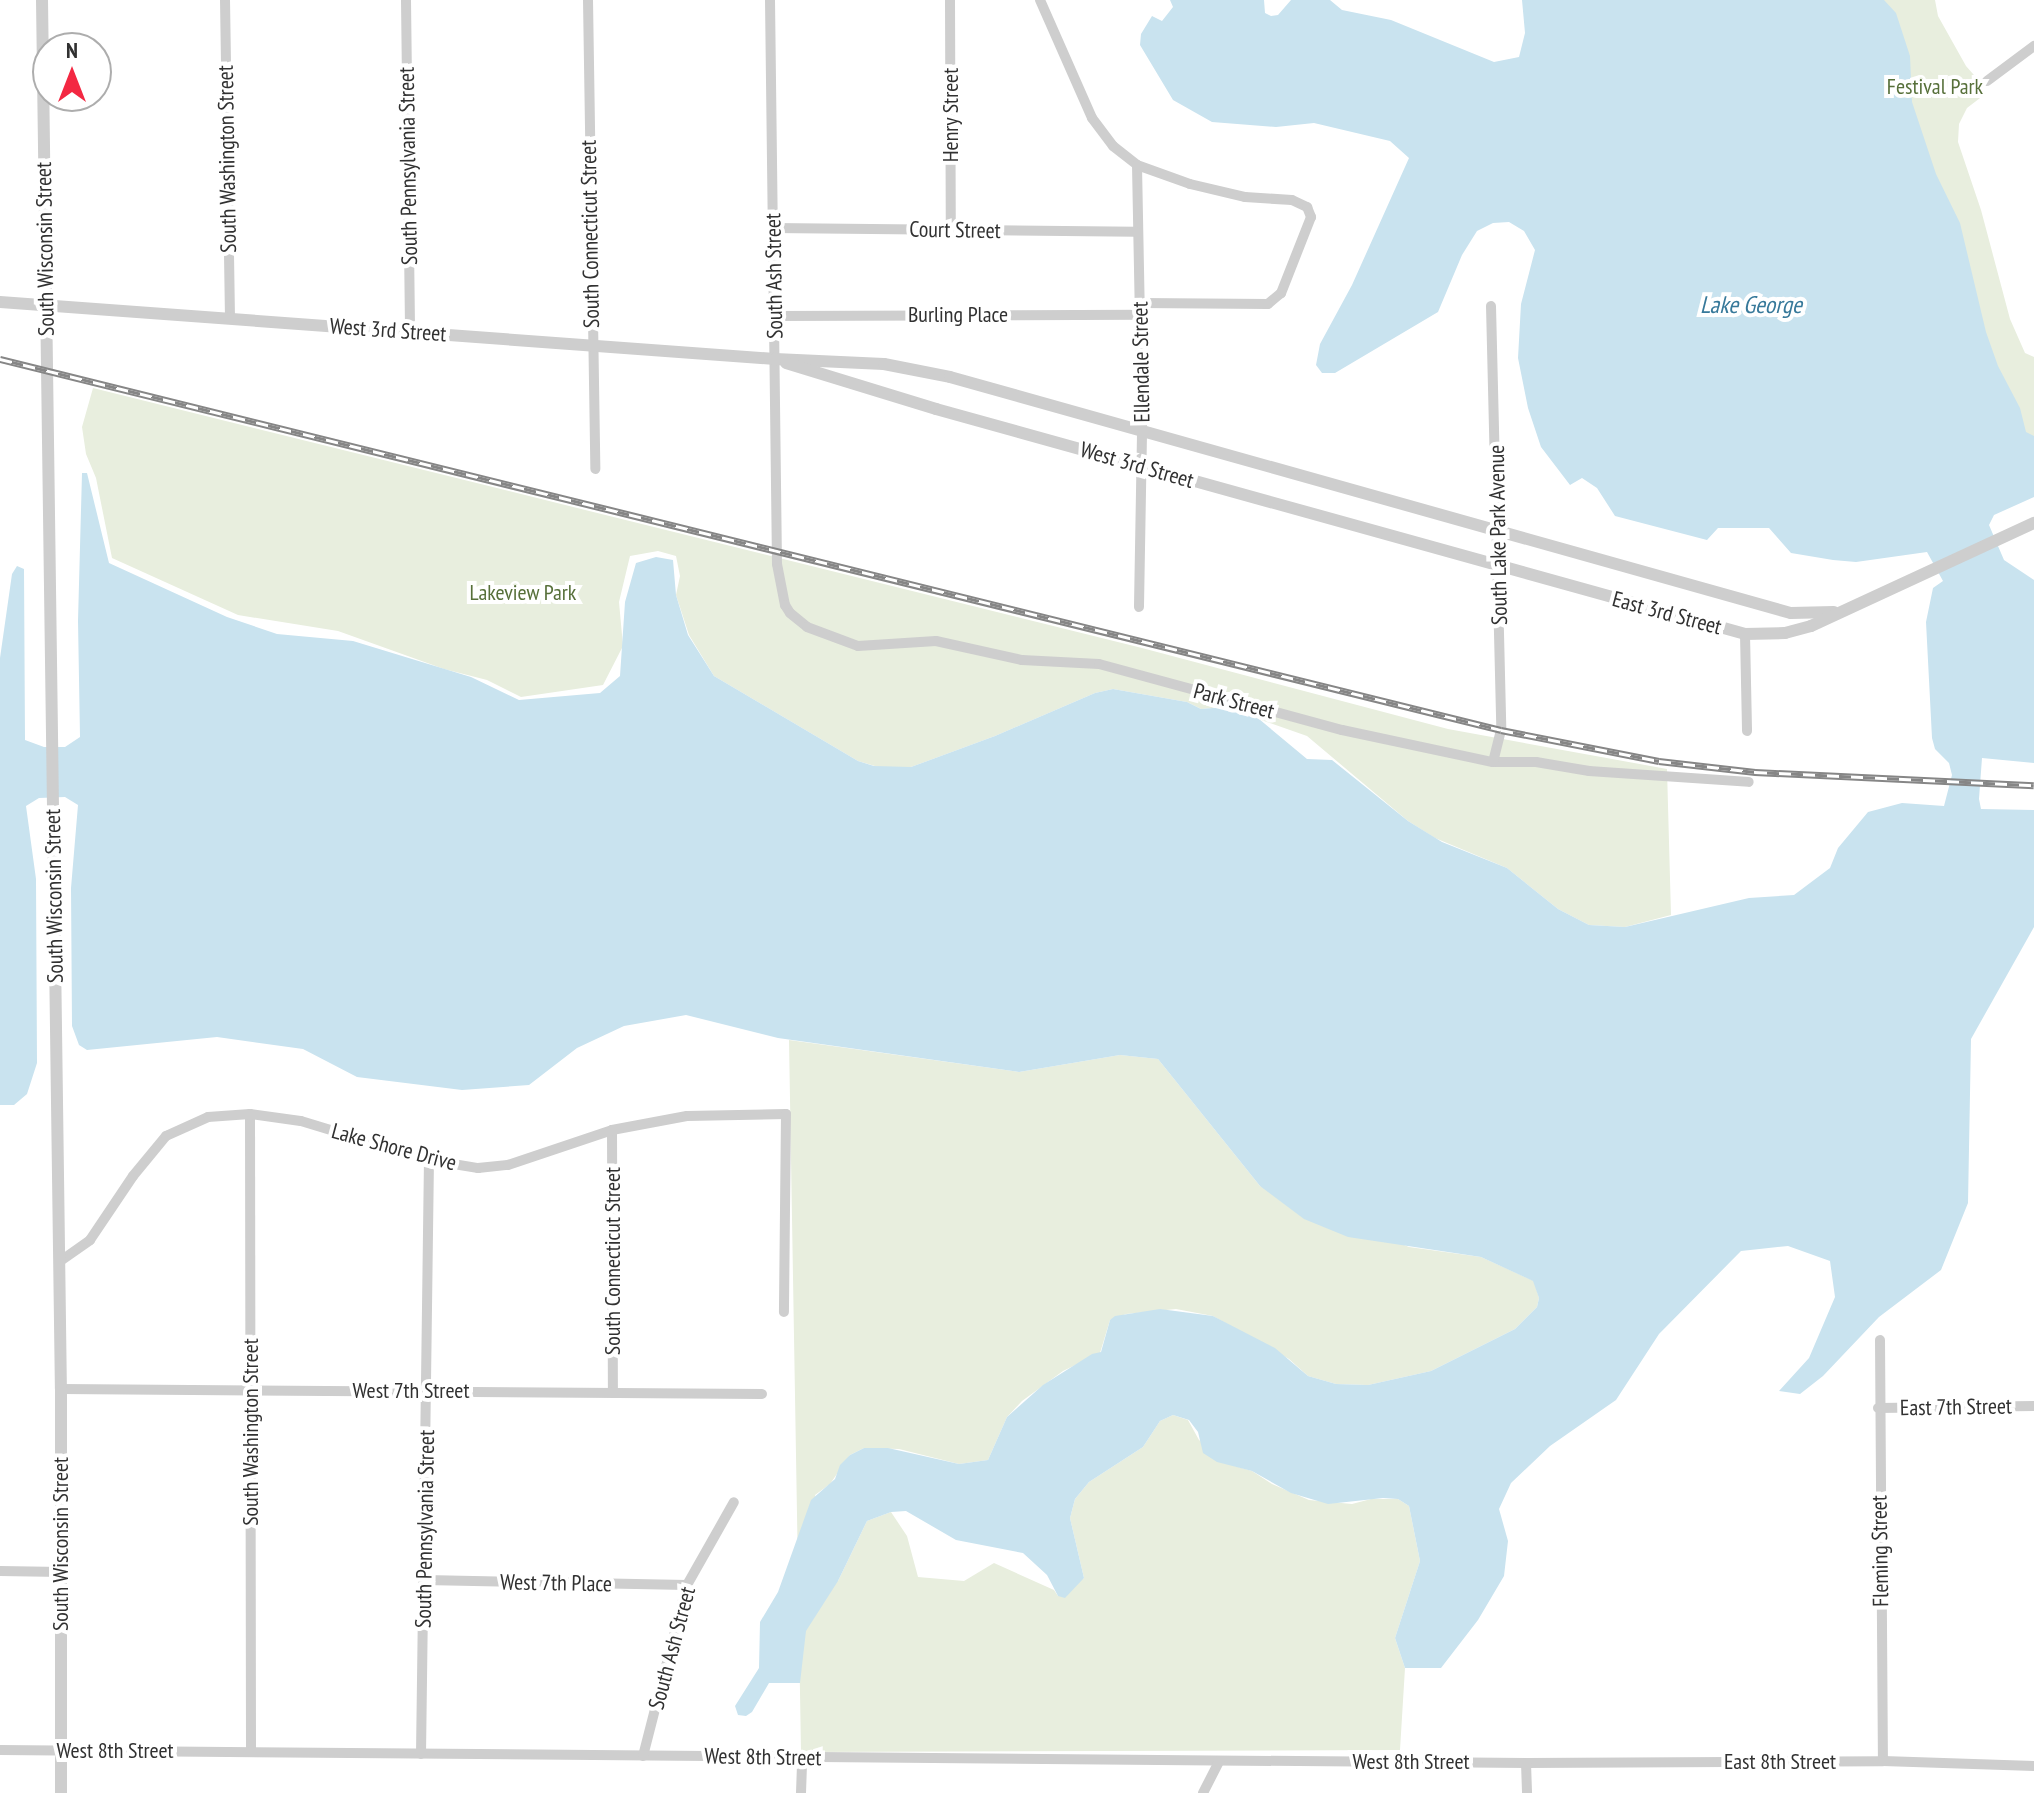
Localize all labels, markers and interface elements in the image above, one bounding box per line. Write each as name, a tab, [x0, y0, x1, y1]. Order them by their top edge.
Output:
north arrow	[32, 32, 112, 112]
text: N	[66, 36, 78, 64]
street label: South Washington Street	[212, 65, 242, 253]
street label: South Pennsylvania Street	[393, 67, 423, 265]
street label: Henry Street	[938, 67, 964, 163]
park label: Festival Park	[1887, 74, 1983, 100]
street label: South Connecticut Street	[575, 140, 605, 328]
street label: South Wisconsin Street	[30, 162, 60, 336]
street label: South Ash Street	[760, 212, 788, 340]
street label: Court Street	[909, 216, 1001, 244]
water label: Lake George	[1700, 291, 1802, 319]
street label: Ellendale Street	[1127, 301, 1155, 423]
street label: Burling Place	[908, 302, 1008, 328]
street label: West 3rd Street	[329, 313, 447, 347]
street label: West 3rd Street	[1077, 436, 1197, 494]
street label: South Lake Park Avenue	[1483, 444, 1513, 626]
park label: Lakeview Park	[469, 580, 577, 606]
street label: East 3rd Street	[1609, 586, 1725, 640]
street label: Park Street	[1191, 678, 1277, 724]
street label: South Wisconsin Street	[39, 809, 69, 983]
street label: Lake Shore Drive	[329, 1118, 459, 1176]
street label: South Connecticut Street	[600, 1167, 626, 1355]
street label: South Washington Street	[238, 1338, 264, 1526]
street label: West 7th Street	[353, 1378, 469, 1404]
street label: East 7th Street	[1900, 1393, 2012, 1421]
street label: South Pennsylvania Street	[410, 1430, 440, 1628]
street label: South Wisconsin Street	[48, 1457, 74, 1631]
street label: Fleming Street	[1866, 1495, 1894, 1607]
street label: West 7th Place	[500, 1569, 612, 1597]
street label: South Ash Street	[643, 1583, 701, 1713]
street label: West 8th Street	[56, 1738, 174, 1764]
street label: West 8th Street	[704, 1743, 822, 1771]
street label: West 8th Street	[1352, 1749, 1470, 1775]
street label: East 8th Street	[1724, 1749, 1836, 1775]

